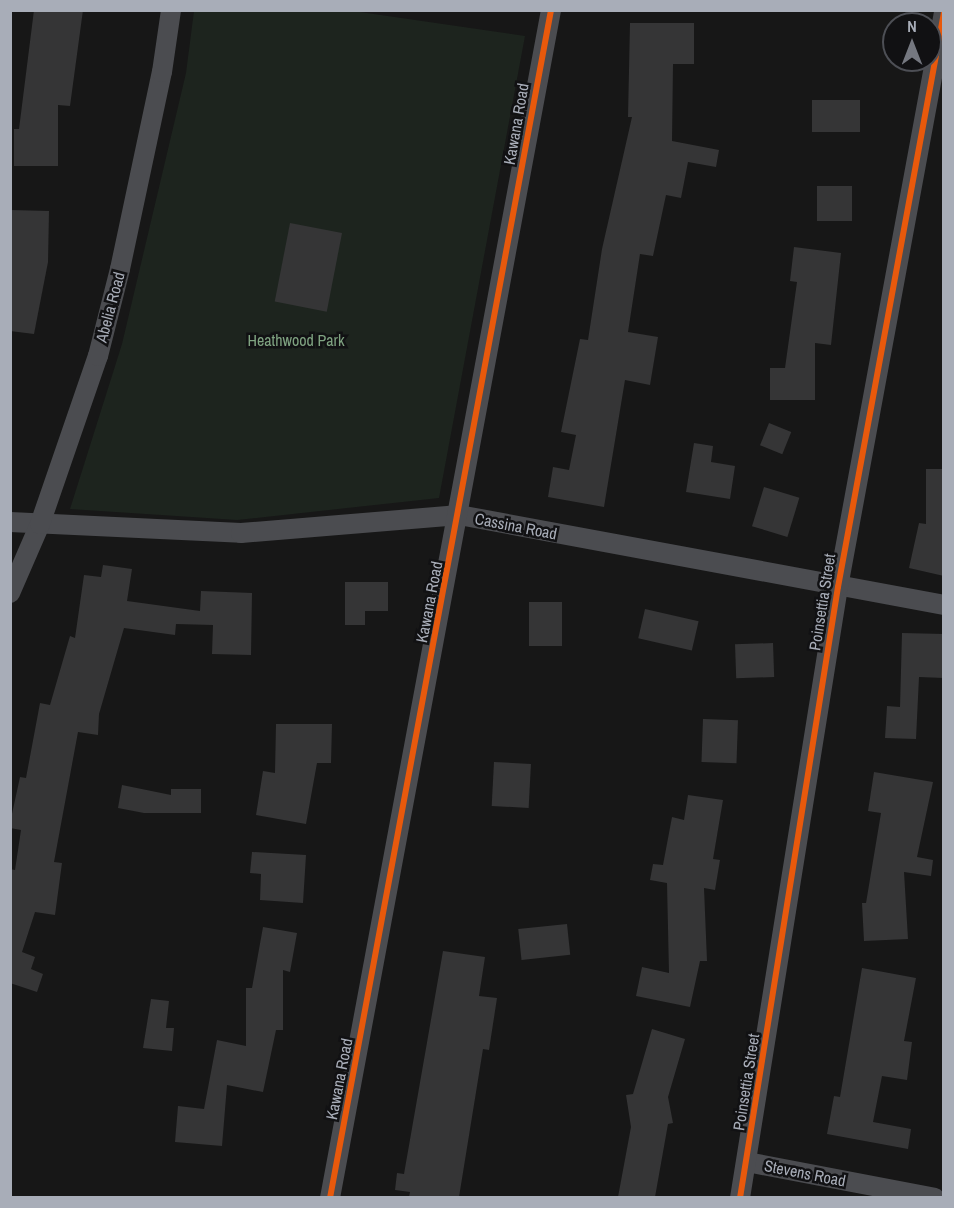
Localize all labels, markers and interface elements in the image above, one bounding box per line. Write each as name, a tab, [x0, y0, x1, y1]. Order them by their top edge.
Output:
north arrow	[882, 12, 942, 72]
text: N	[907, 15, 917, 37]
street label: Kawana Road	[499, 82, 533, 166]
street label: Abelia Road	[91, 270, 129, 344]
park label: Heathwood Park	[248, 330, 344, 350]
street label: Cassina Road	[473, 509, 559, 543]
street label: Poinsettia Street	[805, 552, 839, 652]
street label: Kawana Road	[412, 560, 446, 644]
street label: Poinsettia Street	[729, 1032, 763, 1132]
street label: Kawana Road	[322, 1037, 356, 1121]
street label: Stevens Road	[763, 1156, 847, 1190]

